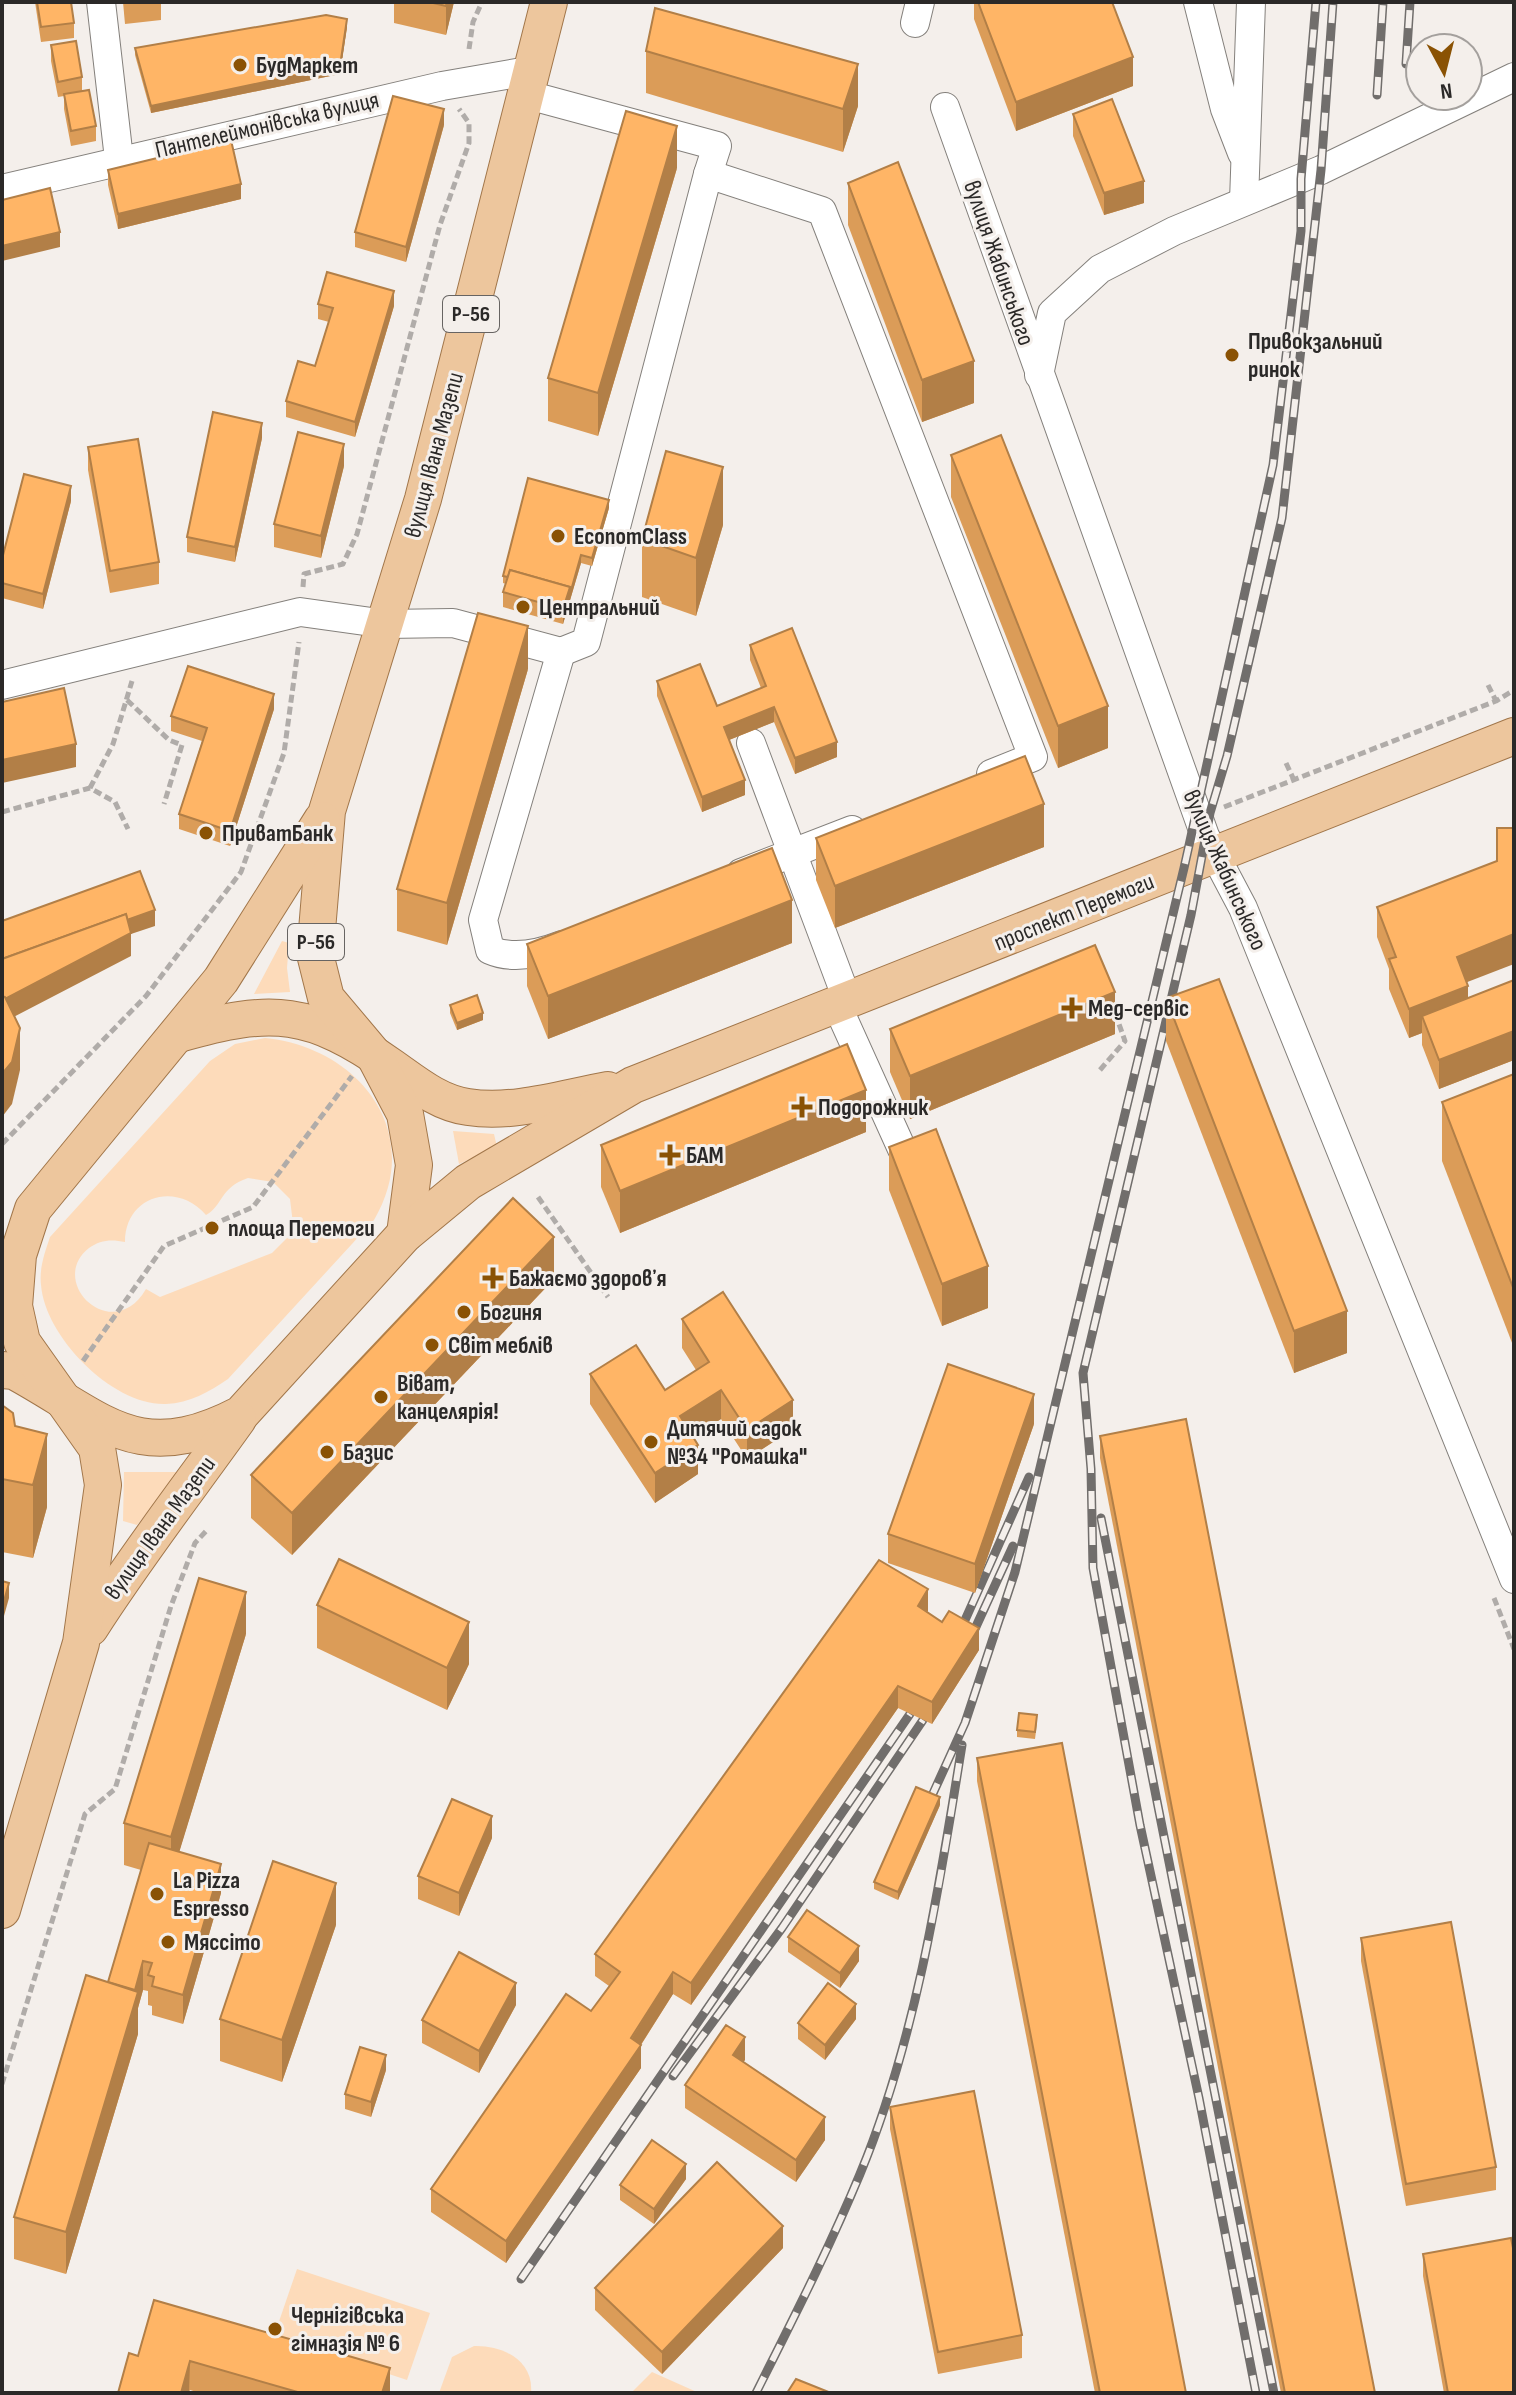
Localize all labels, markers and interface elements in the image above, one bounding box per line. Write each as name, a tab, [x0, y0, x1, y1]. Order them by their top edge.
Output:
north arrow	[1404, 32, 1484, 112]
place label: БудМаркет	[256, 51, 358, 80]
marker: БудМаркет	[231, 56, 249, 74]
text: N	[1439, 76, 1454, 104]
street label: Пантелеймонівська вулиця	[152, 85, 382, 165]
street label: вулиця Жабинського	[957, 177, 1041, 349]
road number: Р-56	[443, 296, 499, 332]
place label: Привокзальний ринок	[1248, 327, 1382, 384]
marker: Привокзальний ринок	[1223, 346, 1241, 364]
street label: вулиця Івана Мазепи	[398, 369, 470, 541]
place label: EconomClass	[574, 522, 687, 551]
marker: EconomClass	[549, 527, 567, 545]
place label: Центральний	[539, 593, 660, 622]
marker: Центральний	[514, 598, 532, 616]
street label: вулиця Жабинського	[1177, 785, 1273, 955]
place label: ПриватБанк	[222, 819, 334, 848]
marker: ПриватБанк	[197, 824, 215, 842]
street label: проспект Перемоги	[990, 867, 1158, 957]
road number: Р-56	[288, 924, 344, 960]
place label: Мед-сервіс	[1088, 994, 1189, 1023]
marker: Мед-сервіс	[1063, 999, 1081, 1017]
place label: Подорожник	[818, 1093, 929, 1122]
marker: Подорожник	[793, 1098, 811, 1116]
place label: БАМ	[686, 1141, 724, 1170]
marker: БАМ	[661, 1146, 679, 1164]
place label: площа Перемоги	[228, 1214, 375, 1243]
marker: площа Перемоги	[203, 1219, 221, 1237]
place label: Бажаємо здоровʼя	[509, 1264, 667, 1293]
marker: Бажаємо здоровʼя	[484, 1269, 502, 1287]
place label: Богиня	[480, 1298, 542, 1327]
marker: Богиня	[455, 1303, 473, 1321]
place label: Світ меблів	[448, 1331, 553, 1360]
marker: Світ меблів	[423, 1336, 441, 1354]
place label: Віват, канцелярія!	[397, 1369, 499, 1426]
marker: Віват, канцелярія!	[372, 1388, 390, 1406]
place label: Дитячий садок №34 "Ромашка"	[667, 1414, 807, 1471]
marker: Дитячий садок №34 "Ромашка"	[642, 1433, 660, 1451]
place label: Базис	[343, 1438, 394, 1467]
marker: Базис	[318, 1443, 336, 1461]
street label: вулиця Івана Мазепи	[98, 1451, 222, 1605]
place label: La Pizza Espresso	[173, 1866, 249, 1923]
marker: La Pizza Espresso	[148, 1885, 166, 1903]
place label: Мяссіто	[184, 1928, 261, 1957]
marker: Мяссіто	[159, 1933, 177, 1951]
place label: Чернігівська гімназія № 6	[291, 2301, 404, 2358]
marker: Чернігівська гімназія № 6	[266, 2320, 284, 2338]

